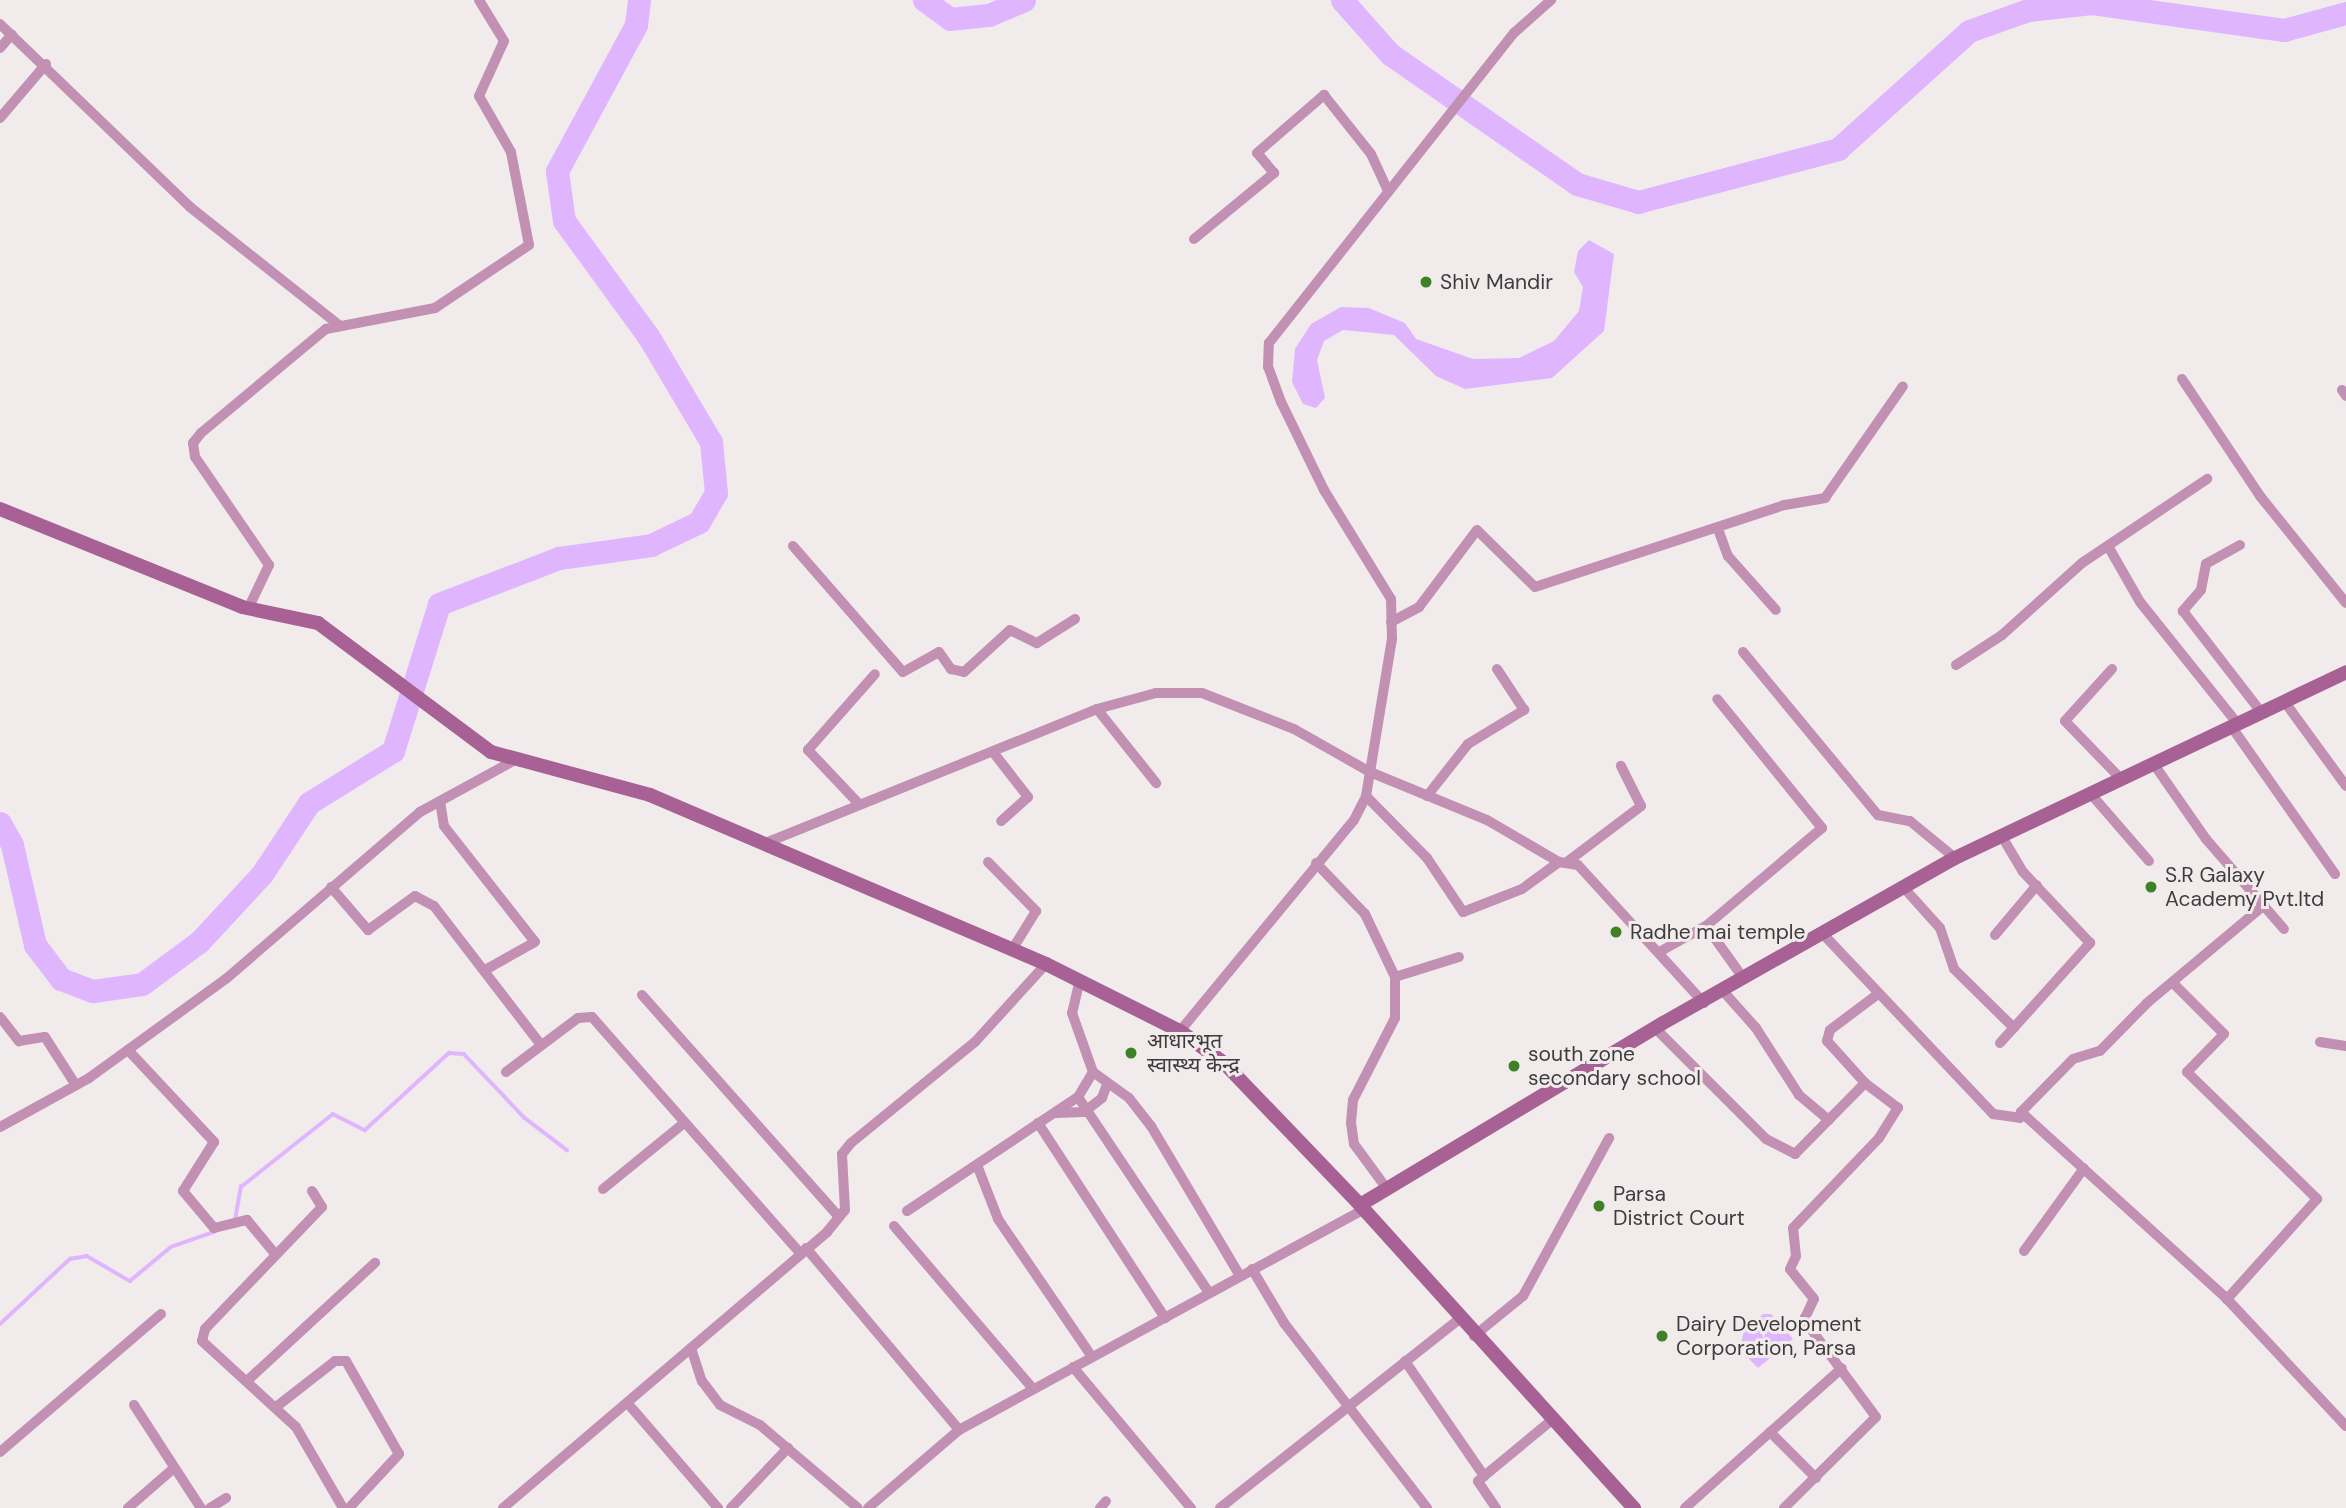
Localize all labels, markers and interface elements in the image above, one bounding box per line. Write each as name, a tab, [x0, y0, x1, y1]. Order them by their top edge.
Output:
place label: Shiv Mandir	[1440, 269, 1553, 295]
marker: Shiv Mandir	[1418, 274, 1434, 290]
place label: S.R Galaxy Academy Pvt.ltd	[2165, 862, 2324, 912]
marker: S.R Galaxy Academy Pvt.ltd	[2143, 879, 2159, 895]
place label: Radhe mai temple	[1630, 919, 1805, 945]
marker: Radhe mai temple	[1608, 924, 1624, 940]
place label: आधारभूत स्वास्थ्य केन्द्र	[1147, 1028, 1240, 1078]
place label: south zone secondary school	[1528, 1041, 1701, 1091]
marker: आधारभूत स्वास्थ्य केन्द्र	[1121, 1043, 1141, 1063]
marker: south zone secondary school	[1506, 1058, 1522, 1074]
place label: Parsa District Court	[1613, 1181, 1745, 1231]
marker: Parsa District Court	[1591, 1198, 1607, 1214]
place label: Dairy Development Corporation, Parsa	[1676, 1311, 1862, 1361]
marker: Dairy Development Corporation, Parsa	[1654, 1328, 1670, 1344]

